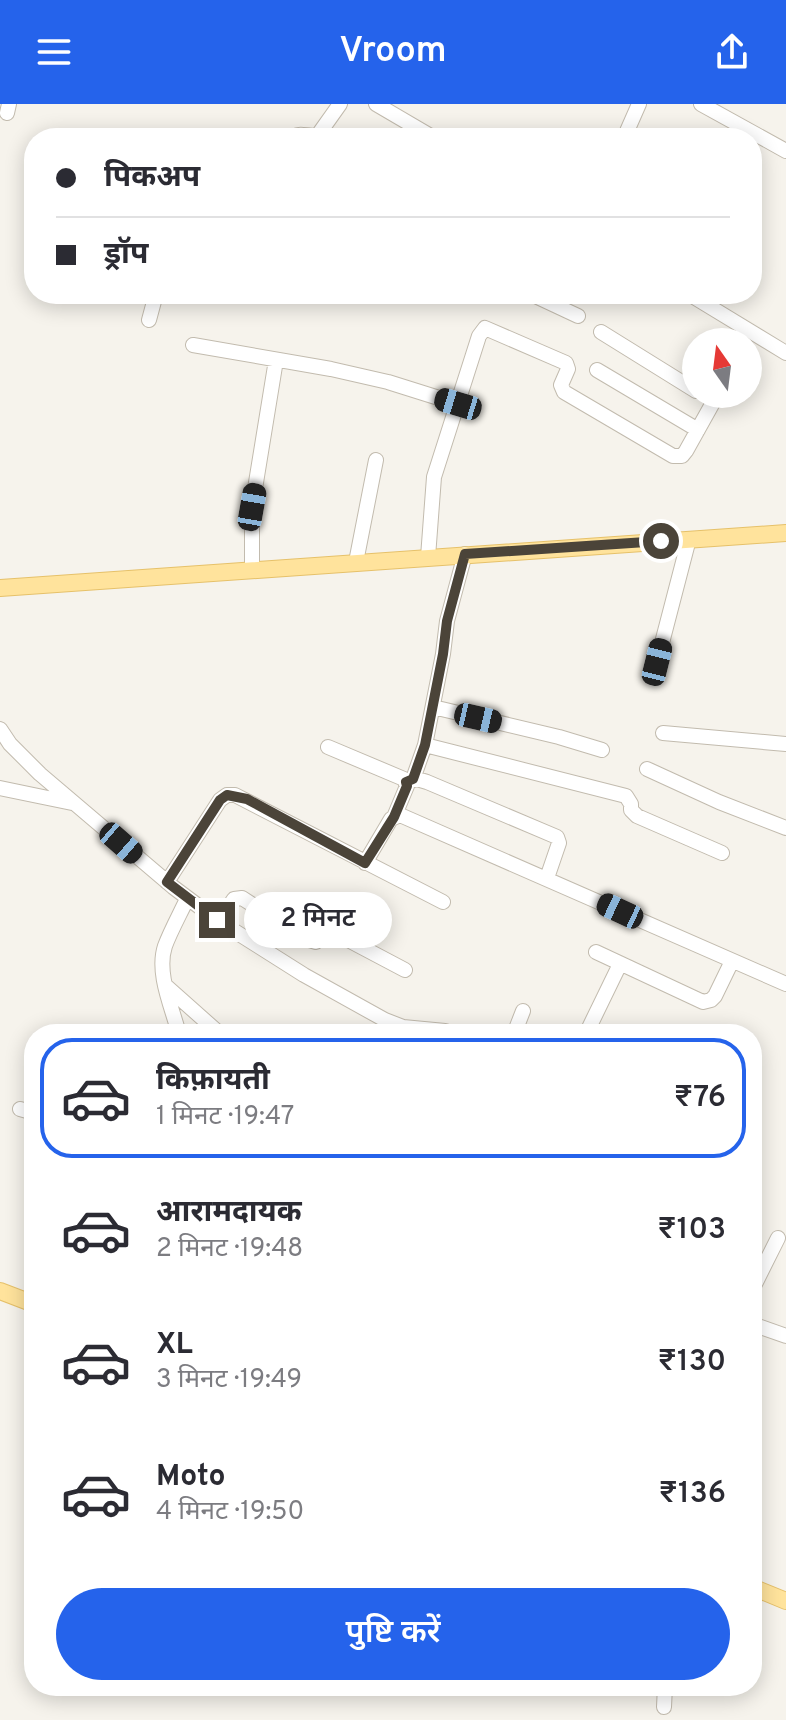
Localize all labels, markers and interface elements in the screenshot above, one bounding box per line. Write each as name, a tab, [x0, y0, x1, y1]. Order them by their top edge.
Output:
text: Vroom	[339, 29, 447, 75]
icon: menu	[32, 30, 76, 74]
icon: share	[710, 30, 754, 74]
text: पिकअप	[104, 160, 200, 197]
text: ड्रॉप	[104, 237, 148, 274]
north arrow	[682, 328, 762, 408]
map controls	[682, 328, 762, 408]
car	[432, 386, 484, 422]
car	[236, 481, 268, 533]
route start	[643, 523, 679, 559]
car	[640, 636, 674, 688]
car	[452, 701, 504, 735]
car	[95, 818, 147, 868]
car	[593, 890, 647, 932]
callout: 2 मिनट	[245, 892, 393, 948]
route end	[199, 902, 235, 938]
text: 2 मिनट	[280, 903, 356, 936]
icon: car	[60, 1062, 132, 1134]
text: किफ़ायती	[156, 1063, 270, 1100]
text: ₹76	[674, 1080, 726, 1117]
text: 1 मिनट · 19:47	[156, 1101, 294, 1134]
icon: car	[60, 1194, 132, 1266]
text: आरामदायक	[156, 1195, 302, 1232]
text: ₹103	[657, 1212, 726, 1249]
text: 2 मिनट · 19:48	[156, 1233, 303, 1266]
icon: car	[60, 1326, 132, 1398]
text: XL	[156, 1327, 193, 1364]
text: ₹130	[658, 1344, 726, 1381]
text: 3 मिनट · 19:49	[156, 1364, 302, 1397]
icon: car	[60, 1458, 132, 1530]
text: Moto	[156, 1459, 226, 1496]
text: ₹136	[658, 1476, 726, 1513]
text: 4 मिनट · 19:50	[156, 1496, 304, 1529]
button: पुष्टि करें	[56, 1588, 730, 1680]

